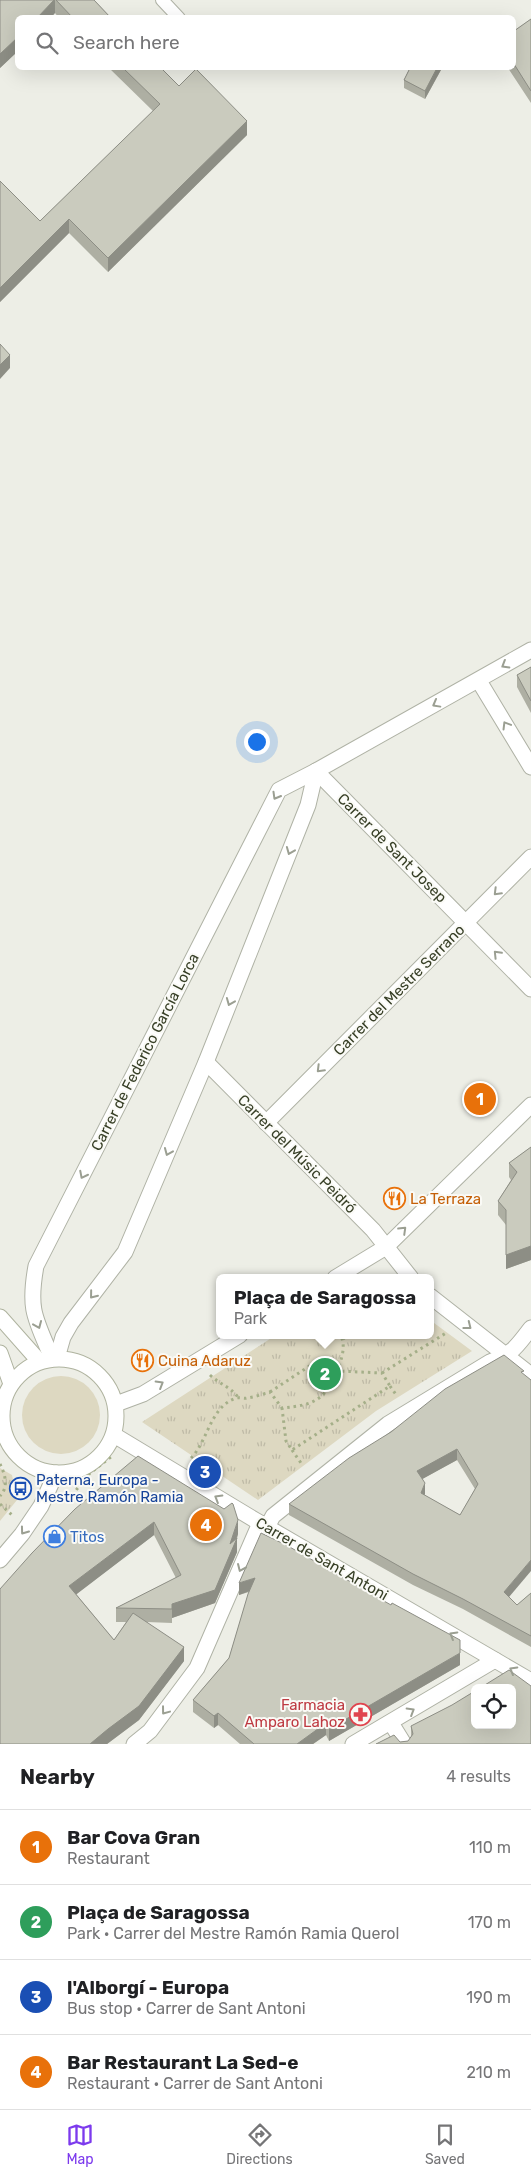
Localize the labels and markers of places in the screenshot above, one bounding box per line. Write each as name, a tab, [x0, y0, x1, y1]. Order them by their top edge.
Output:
pin: 1	[464, 1080, 496, 1118]
restaurant icon: La Terraza	[382, 1187, 406, 1211]
place label: La Terraza	[410, 1190, 481, 1208]
restaurant icon: Cuina Adaruz	[130, 1349, 154, 1373]
place label: Cuina Adaruz	[158, 1352, 251, 1370]
pin: 2	[309, 1355, 341, 1393]
pin: 3	[189, 1453, 221, 1491]
place label: Paterna, Europa - Mestre Ramón Ramia	[36, 1471, 184, 1506]
bus stop icon: Paterna, Europa - Mestre Ramón Ramia	[8, 1477, 32, 1501]
pin: 4	[190, 1506, 222, 1544]
shop icon: Titos	[42, 1525, 66, 1549]
place label: Titos	[70, 1528, 105, 1546]
place label: Farmacia Amparo Lahoz	[245, 1696, 345, 1731]
pharmacy icon: Farmacia Amparo Lahoz	[349, 1702, 373, 1726]

